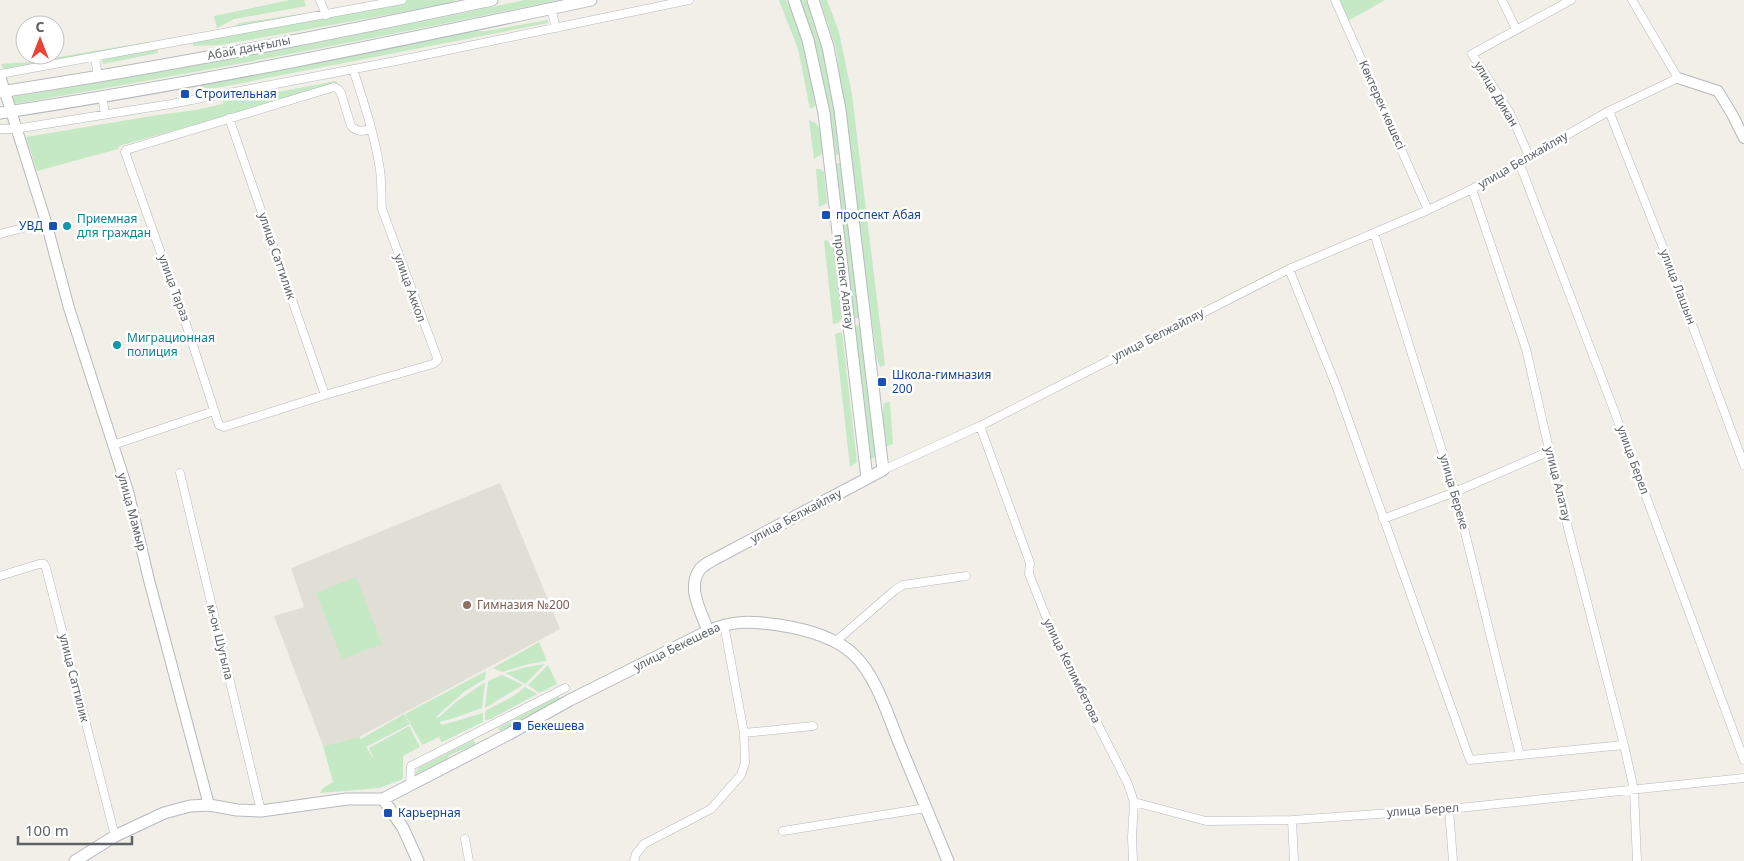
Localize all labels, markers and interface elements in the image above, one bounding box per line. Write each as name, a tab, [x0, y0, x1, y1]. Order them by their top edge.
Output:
north arrow	[15, 15, 65, 65]
text: С	[35, 17, 45, 36]
street label: Абай даңғылы	[206, 31, 292, 64]
street label: Көктерек көшесі	[1355, 57, 1410, 152]
street label: улица Дикан	[1470, 58, 1523, 130]
place label: Строительная	[195, 85, 277, 102]
marker: Строительная	[179, 88, 191, 100]
street label: улица Белжайляу	[1475, 126, 1572, 192]
place label: проспект Абая	[836, 206, 921, 223]
marker: проспект Абая	[820, 209, 832, 221]
place label: Приемная для граждан	[77, 210, 151, 241]
street label: улица Саттилик	[255, 210, 301, 302]
place label: УВД	[19, 217, 43, 234]
marker: УВД	[47, 220, 59, 232]
marker: Приемная для граждан	[61, 220, 73, 232]
street label: проспект Алатау	[830, 233, 859, 332]
street label: улица Лашын	[1656, 247, 1701, 327]
street label: улица Аккол	[390, 251, 431, 324]
street label: улица Тараз	[155, 252, 194, 324]
street label: улица Белжайляу	[1109, 304, 1208, 365]
place label: Миграционная полиция	[127, 329, 215, 360]
marker: Миграционная полиция	[111, 339, 123, 351]
place label: Школа-гимназия 200	[892, 366, 991, 397]
marker: Школа-гимназия 200	[876, 376, 888, 388]
street label: улица Берел	[1613, 423, 1654, 497]
street label: улица Алатау	[1541, 445, 1576, 524]
street label: улица Береке	[1436, 452, 1473, 532]
street label: улица Мамыр	[114, 471, 151, 553]
street label: улица Белжайляу	[747, 484, 845, 547]
place label: Гимназия №200	[477, 596, 570, 613]
marker: Гимназия №200	[461, 599, 473, 611]
street label: м-он Шугыла	[203, 602, 238, 681]
street label: улица Келимбетова	[1040, 616, 1105, 726]
street label: улица Бекешева	[631, 618, 723, 675]
street label: улица Саттилик	[55, 632, 94, 725]
place label: Бекешева	[527, 717, 585, 734]
marker: Бекешева	[511, 720, 523, 732]
street label: улица Берел	[1386, 799, 1460, 820]
place label: Карьерная	[398, 804, 461, 821]
marker: Карьерная	[382, 807, 394, 819]
scale bar	[18, 814, 131, 846]
text: 100 m	[25, 820, 69, 840]

